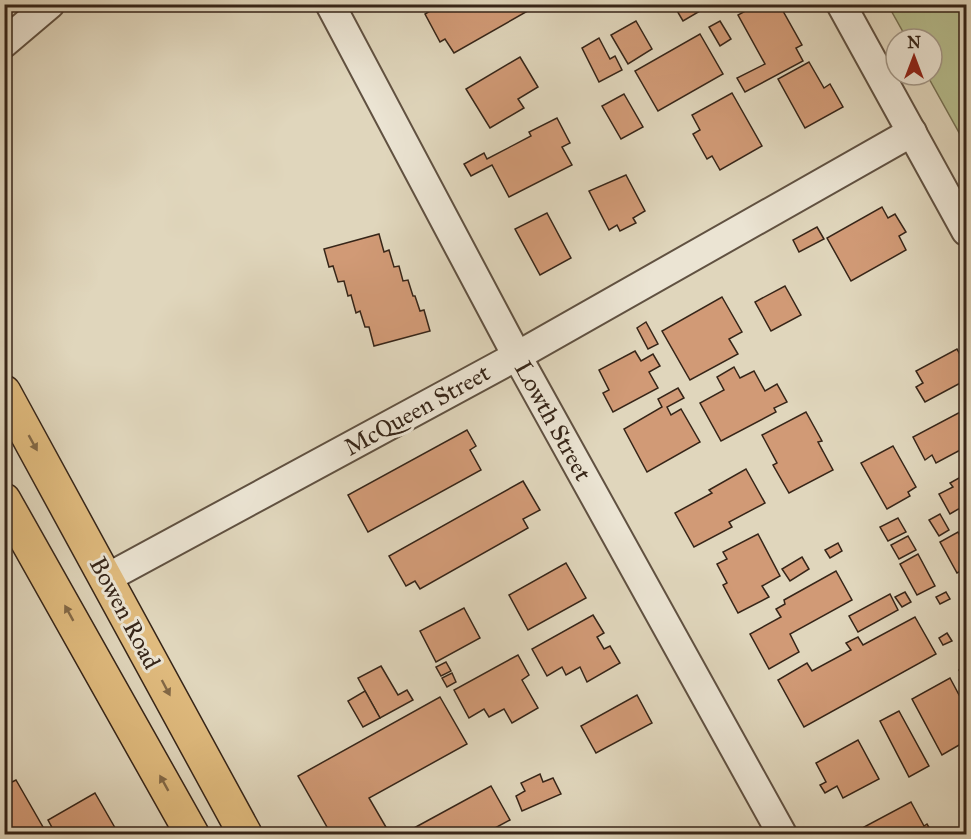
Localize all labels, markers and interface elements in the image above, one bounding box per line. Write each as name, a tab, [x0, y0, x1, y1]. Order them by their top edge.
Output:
north arrow	[884, 27, 944, 87]
text: N	[907, 33, 921, 52]
street label: Lowth Street	[508, 356, 598, 487]
street label: McQueen Street	[339, 357, 496, 462]
one-way arrow	[28, 435, 38, 452]
street label: Bowen Road	[83, 552, 167, 674]
one-way arrow	[64, 604, 74, 621]
one-way arrow	[161, 680, 171, 697]
one-way arrow	[159, 775, 169, 792]

